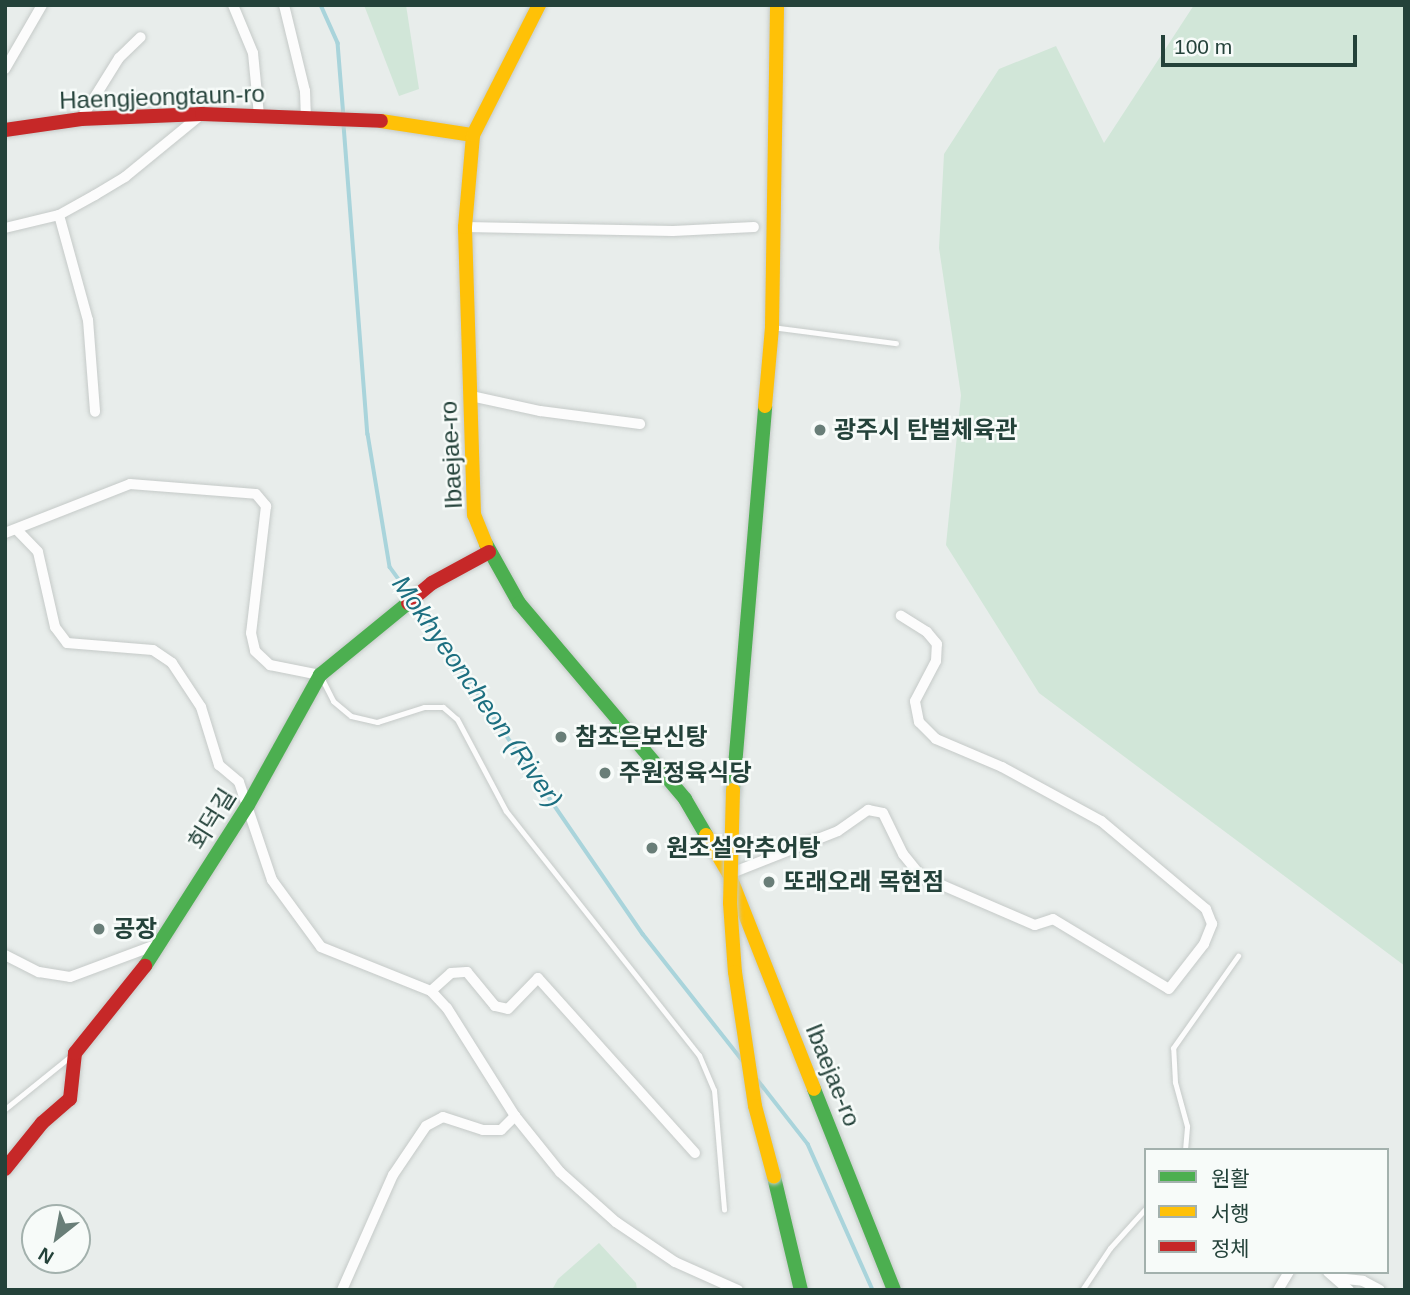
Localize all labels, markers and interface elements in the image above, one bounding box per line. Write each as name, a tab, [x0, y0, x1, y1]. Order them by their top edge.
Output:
scale bar	[1165, 21, 1361, 65]
text: 100 m	[1174, 35, 1232, 58]
street label: Haengjeongtaun-ro	[59, 79, 265, 115]
street label: Ibaejae-ro	[434, 400, 468, 510]
place label: 광주시 탄벌체육관	[834, 416, 1017, 444]
marker: 광주시 탄벌체육관	[812, 422, 828, 438]
water label: Mokhyeoncheon (River)	[385, 570, 569, 814]
place label: 참조은보신탕	[575, 723, 707, 751]
marker: 참조은보신탕	[553, 729, 569, 745]
place label: 주원정육식당	[619, 759, 751, 787]
marker: 주원정육식당	[597, 765, 613, 781]
street label: 회덕길	[182, 783, 242, 855]
place label: 원조설악추어탕	[666, 834, 821, 862]
marker: 원조설악추어탕	[644, 840, 660, 856]
place label: 또래오래 목현점	[783, 868, 944, 896]
marker: 또래오래 목현점	[761, 874, 777, 890]
place label: 공장	[113, 915, 157, 943]
marker: 공장	[91, 921, 107, 937]
street label: Ibaejae-ro	[799, 1020, 867, 1130]
legend	[1144, 1148, 1389, 1274]
text: 원활	[1211, 1167, 1250, 1190]
text: 서행	[1211, 1202, 1250, 1225]
north arrow	[21, 1204, 91, 1274]
text: 정체	[1211, 1237, 1250, 1260]
text: N	[35, 1243, 57, 1268]

